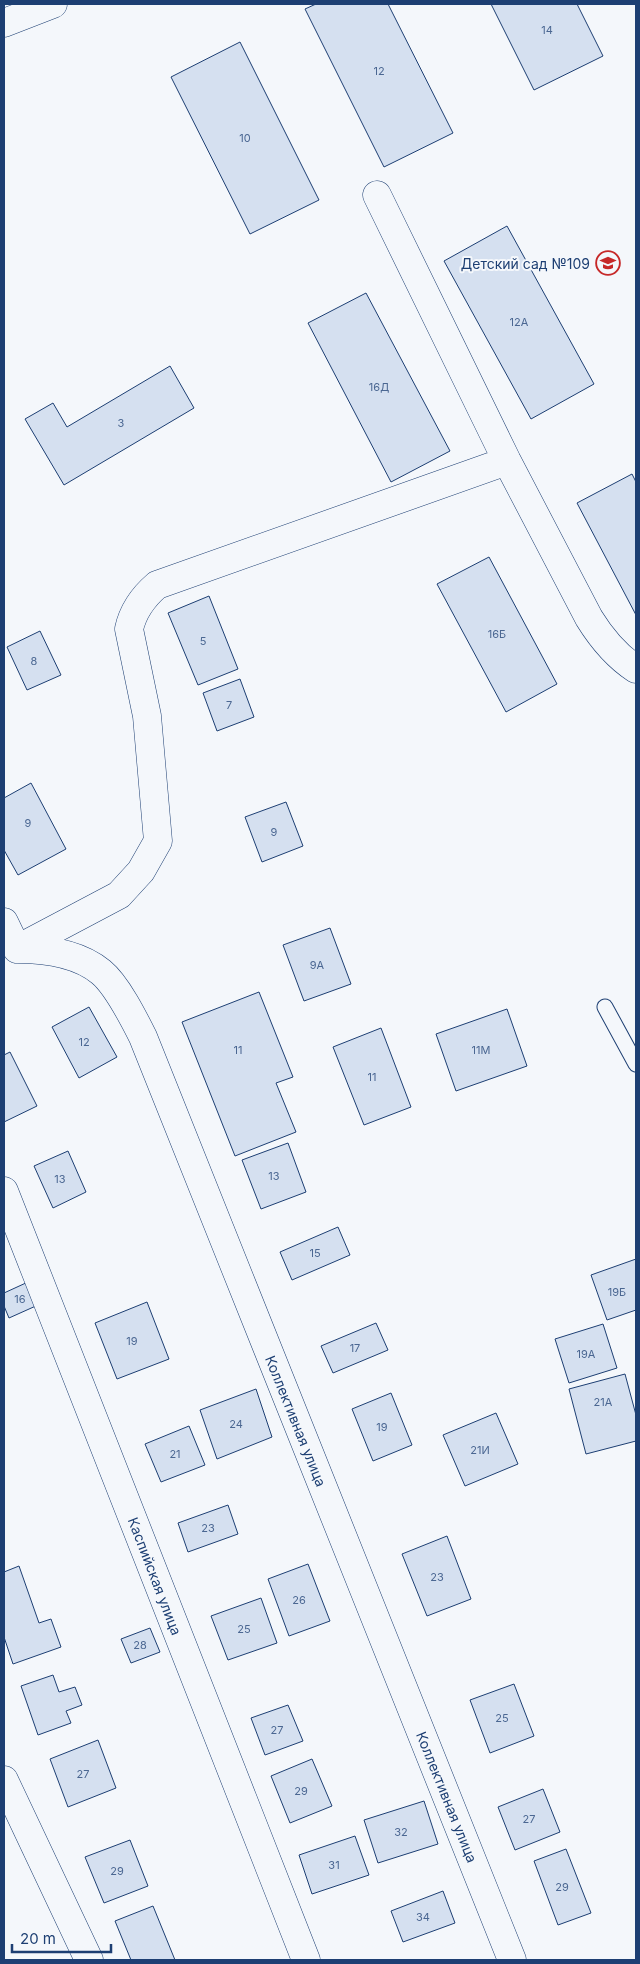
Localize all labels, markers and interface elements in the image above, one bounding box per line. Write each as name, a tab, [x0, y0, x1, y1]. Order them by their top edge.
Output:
house number: 14	[541, 23, 553, 37]
house number: 12	[373, 64, 385, 78]
house number: 10	[239, 131, 251, 145]
school or university icon: Детский сад №109	[595, 250, 621, 276]
place label: Детский сад №109	[461, 255, 590, 272]
house number: 12А	[510, 315, 529, 329]
house number: 16Д	[369, 380, 389, 394]
house number: 3	[118, 416, 125, 430]
house number: 16Б	[488, 627, 506, 641]
house number: 5	[200, 634, 207, 648]
house number: 8	[31, 654, 38, 668]
house number: 7	[226, 698, 232, 712]
house number: 9	[25, 816, 32, 830]
house number: 9	[271, 825, 278, 839]
house number: 9А	[310, 958, 325, 972]
house number: 12	[78, 1035, 90, 1049]
house number: 11	[234, 1043, 242, 1057]
house number: 11М	[472, 1043, 490, 1057]
house number: 11	[368, 1070, 376, 1084]
house number: 13	[268, 1169, 280, 1183]
house number: 13	[54, 1172, 66, 1186]
house number: 15	[309, 1246, 321, 1260]
house number: 19Б	[608, 1285, 626, 1299]
house number: 16	[14, 1292, 26, 1306]
house number: 19	[126, 1334, 138, 1348]
house number: 17	[350, 1341, 360, 1355]
house number: 19А	[577, 1347, 596, 1361]
street label: Коллективная улица	[262, 1353, 330, 1489]
house number: 21А	[594, 1395, 613, 1409]
house number: 24	[229, 1417, 243, 1431]
house number: 19	[376, 1420, 388, 1434]
house number: 21И	[470, 1443, 490, 1457]
house number: 21	[169, 1447, 181, 1461]
street label: Каспийская улица	[125, 1515, 185, 1637]
house number: 23	[201, 1521, 215, 1535]
house number: 23	[430, 1570, 444, 1584]
house number: 26	[292, 1593, 306, 1607]
house number: 25	[237, 1622, 251, 1636]
house number: 28	[133, 1638, 147, 1652]
house number: 25	[495, 1711, 509, 1725]
house number: 27	[271, 1723, 283, 1737]
street label: Коллективная улица	[413, 1729, 481, 1865]
house number: 27	[77, 1767, 89, 1781]
house number: 29	[294, 1784, 308, 1798]
house number: 27	[523, 1812, 535, 1826]
house number: 32	[394, 1825, 408, 1839]
house number: 31	[328, 1858, 340, 1872]
house number: 29	[110, 1864, 124, 1878]
house number: 29	[555, 1880, 569, 1894]
house number: 34	[416, 1910, 430, 1924]
scale bar	[12, 1922, 111, 1954]
text: 20 m	[20, 1929, 56, 1948]

